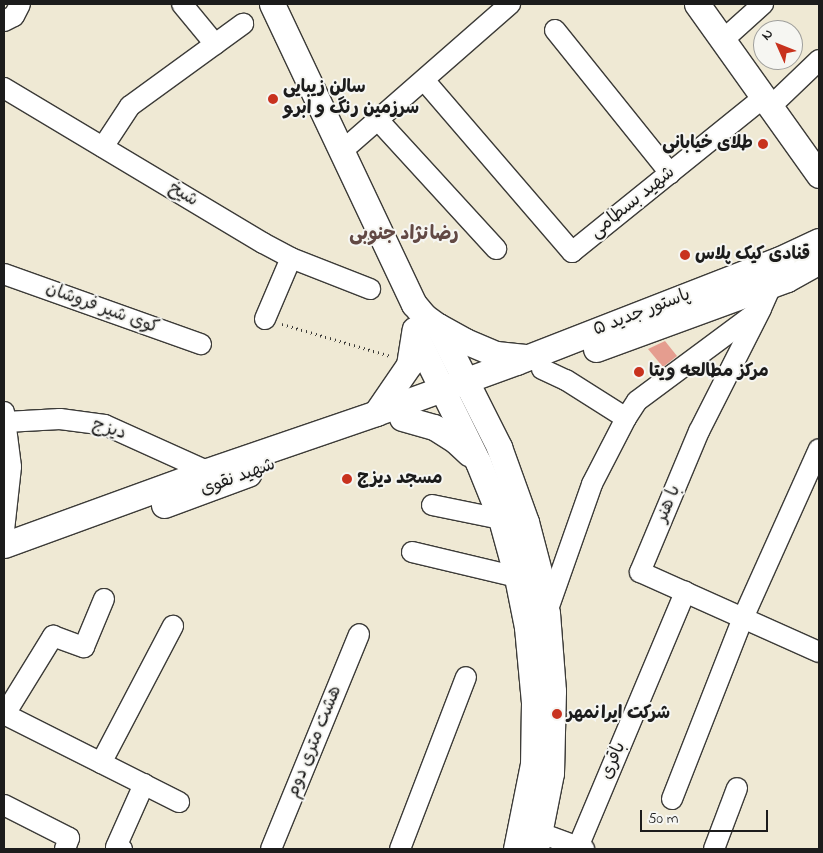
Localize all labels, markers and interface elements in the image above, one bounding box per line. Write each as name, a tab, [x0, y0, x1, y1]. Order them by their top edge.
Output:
north arrow	[753, 20, 803, 70]
text: N	[757, 24, 778, 46]
place label: سالن زیبایی سرزمین رنگ و ابرو	[283, 78, 419, 120]
marker: سالن زیبایی سرزمین رنگ و ابرو	[267, 93, 279, 105]
place label: طلای خیابانی	[662, 133, 753, 155]
marker: طلای خیابانی	[757, 138, 769, 150]
street label: شهید بسطامی	[586, 162, 680, 244]
street label: شیخ	[164, 178, 202, 212]
district label: رضانژاد جنوبی	[349, 224, 459, 246]
place label: قنادی کیک پلاس	[695, 244, 810, 266]
marker: قنادی کیک پلاس	[679, 249, 691, 261]
street label: کوی شیر فروشان	[42, 279, 162, 339]
street label: پاستور جدید ۵	[590, 285, 694, 341]
place label: مرکز مطالعه ویتا	[649, 361, 769, 383]
marker: مرکز مطالعه ویتا	[633, 366, 645, 378]
street label: دیزج	[89, 414, 129, 446]
street label: شهید نقوی	[198, 454, 278, 502]
place label: مسجد دیزج	[357, 468, 442, 490]
marker: مسجد دیزج	[341, 473, 353, 485]
street label: با هنر	[652, 482, 686, 526]
street label: هشت متری دوم	[283, 683, 347, 801]
place label: شرکت ایرانمهر	[567, 703, 670, 725]
marker: شرکت ایرانمهر	[551, 708, 563, 720]
street label: باقری	[596, 739, 632, 783]
scale bar	[643, 800, 770, 832]
text: 50 m	[648, 808, 678, 830]

